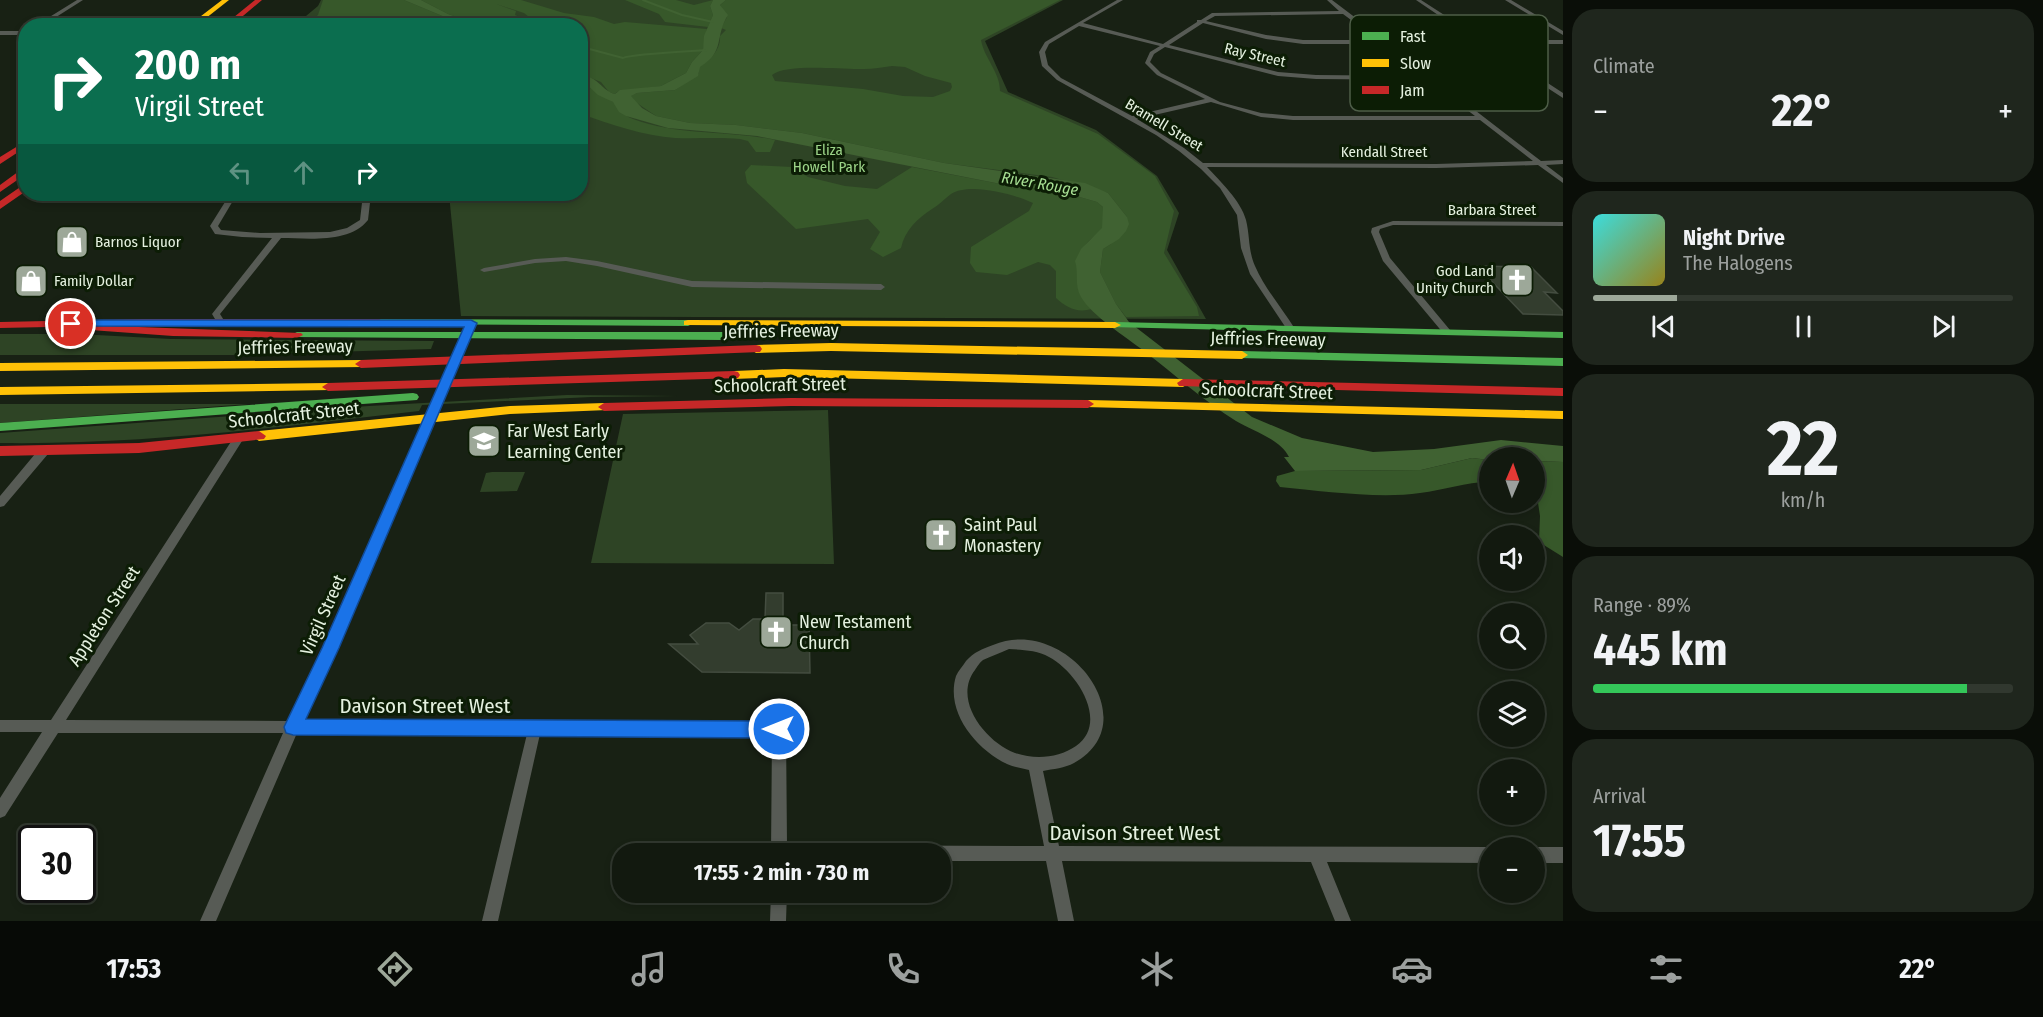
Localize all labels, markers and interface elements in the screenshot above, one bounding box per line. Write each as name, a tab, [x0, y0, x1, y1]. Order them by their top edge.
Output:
legend	[1350, 15, 1548, 111]
text: Fast	[1400, 27, 1427, 46]
street label: Ray Street	[1223, 39, 1287, 71]
text: 200 m	[135, 40, 241, 90]
icon: right	[36, 42, 114, 120]
text: Slow	[1400, 54, 1431, 73]
text: Climate	[1593, 54, 1655, 78]
text: Jam	[1400, 81, 1425, 100]
text: 22°	[1772, 84, 1834, 138]
text: Virgil Street	[135, 91, 264, 123]
text: −	[1593, 92, 1608, 132]
text: +	[1998, 92, 2013, 132]
street label: Bramell Street	[1122, 95, 1206, 155]
park label: Eliza Howell Park	[793, 141, 865, 176]
street label: Kendall Street	[1341, 143, 1427, 161]
icon: left	[224, 156, 257, 189]
icon: ahead	[287, 156, 320, 189]
icon: right	[350, 156, 383, 189]
water label: River Rouge	[1000, 167, 1080, 200]
street label: Barbara Street	[1448, 201, 1536, 219]
shop icon: Barnos Liquor	[54, 224, 90, 260]
text: Night Drive	[1683, 224, 1785, 251]
place label: Barnos Liquor	[95, 233, 182, 251]
text: The Halogens	[1683, 251, 1793, 275]
place label: God Land Unity Church	[1416, 262, 1494, 297]
church icon: God Land Unity Church	[1499, 262, 1535, 298]
shop icon: Family Dollar	[13, 263, 49, 299]
place label: Family Dollar	[54, 272, 134, 290]
pin	[45, 298, 96, 349]
icon: arrive	[54, 307, 87, 340]
icon: previous	[1647, 310, 1680, 343]
icon: pause	[1787, 310, 1820, 343]
icon: next	[1927, 310, 1960, 343]
street label: Jeffries Freeway	[723, 319, 839, 343]
street label: Jeffries Freeway	[1210, 327, 1326, 351]
street label: Jeffries Freeway	[237, 335, 353, 359]
street label: Schoolcraft Street	[714, 373, 846, 397]
street label: Schoolcraft Street	[1201, 378, 1333, 404]
street label: Schoolcraft Street	[227, 397, 361, 433]
text: 22	[1767, 402, 1839, 496]
place label: Far West Early Learning Center	[507, 420, 623, 463]
school or university icon: Far West Early Learning Center	[466, 423, 502, 459]
north arrow	[1479, 447, 1545, 513]
map controls	[1479, 447, 1545, 903]
text: km/h	[1781, 488, 1825, 512]
place label: Saint Paul Monastery	[964, 514, 1041, 557]
church icon: Saint Paul Monastery	[923, 517, 959, 553]
button: sound	[1479, 525, 1545, 591]
street label: Appleton Street	[63, 562, 145, 670]
street label: Virgil Street	[295, 571, 351, 659]
text: Range · 89%	[1593, 593, 1691, 617]
button: search	[1479, 603, 1545, 669]
place label: New Testament Church	[799, 611, 912, 654]
church icon: New Testament Church	[758, 614, 794, 650]
text: 445 km	[1593, 623, 1728, 677]
button: layers	[1479, 681, 1545, 747]
street label: Davison Street West	[340, 693, 511, 719]
position arrow	[747, 697, 811, 761]
button: +	[1479, 759, 1545, 825]
text: Arrival	[1593, 784, 1646, 808]
text: 17:55	[1593, 814, 1686, 868]
street label: Davison Street West	[1050, 820, 1221, 846]
speed limit sign: 30	[18, 825, 96, 903]
button: −	[1479, 837, 1545, 903]
text: 17:55 · 2 min · 730 m	[694, 859, 869, 886]
icon: directions	[374, 948, 416, 990]
icon: music	[628, 948, 670, 990]
icon: phone	[882, 948, 924, 990]
icon: climate	[1136, 948, 1178, 990]
icon: car	[1391, 948, 1433, 990]
icon: filters	[1645, 948, 1687, 990]
text: 17:53	[106, 953, 161, 985]
text: 22°	[1899, 953, 1937, 985]

